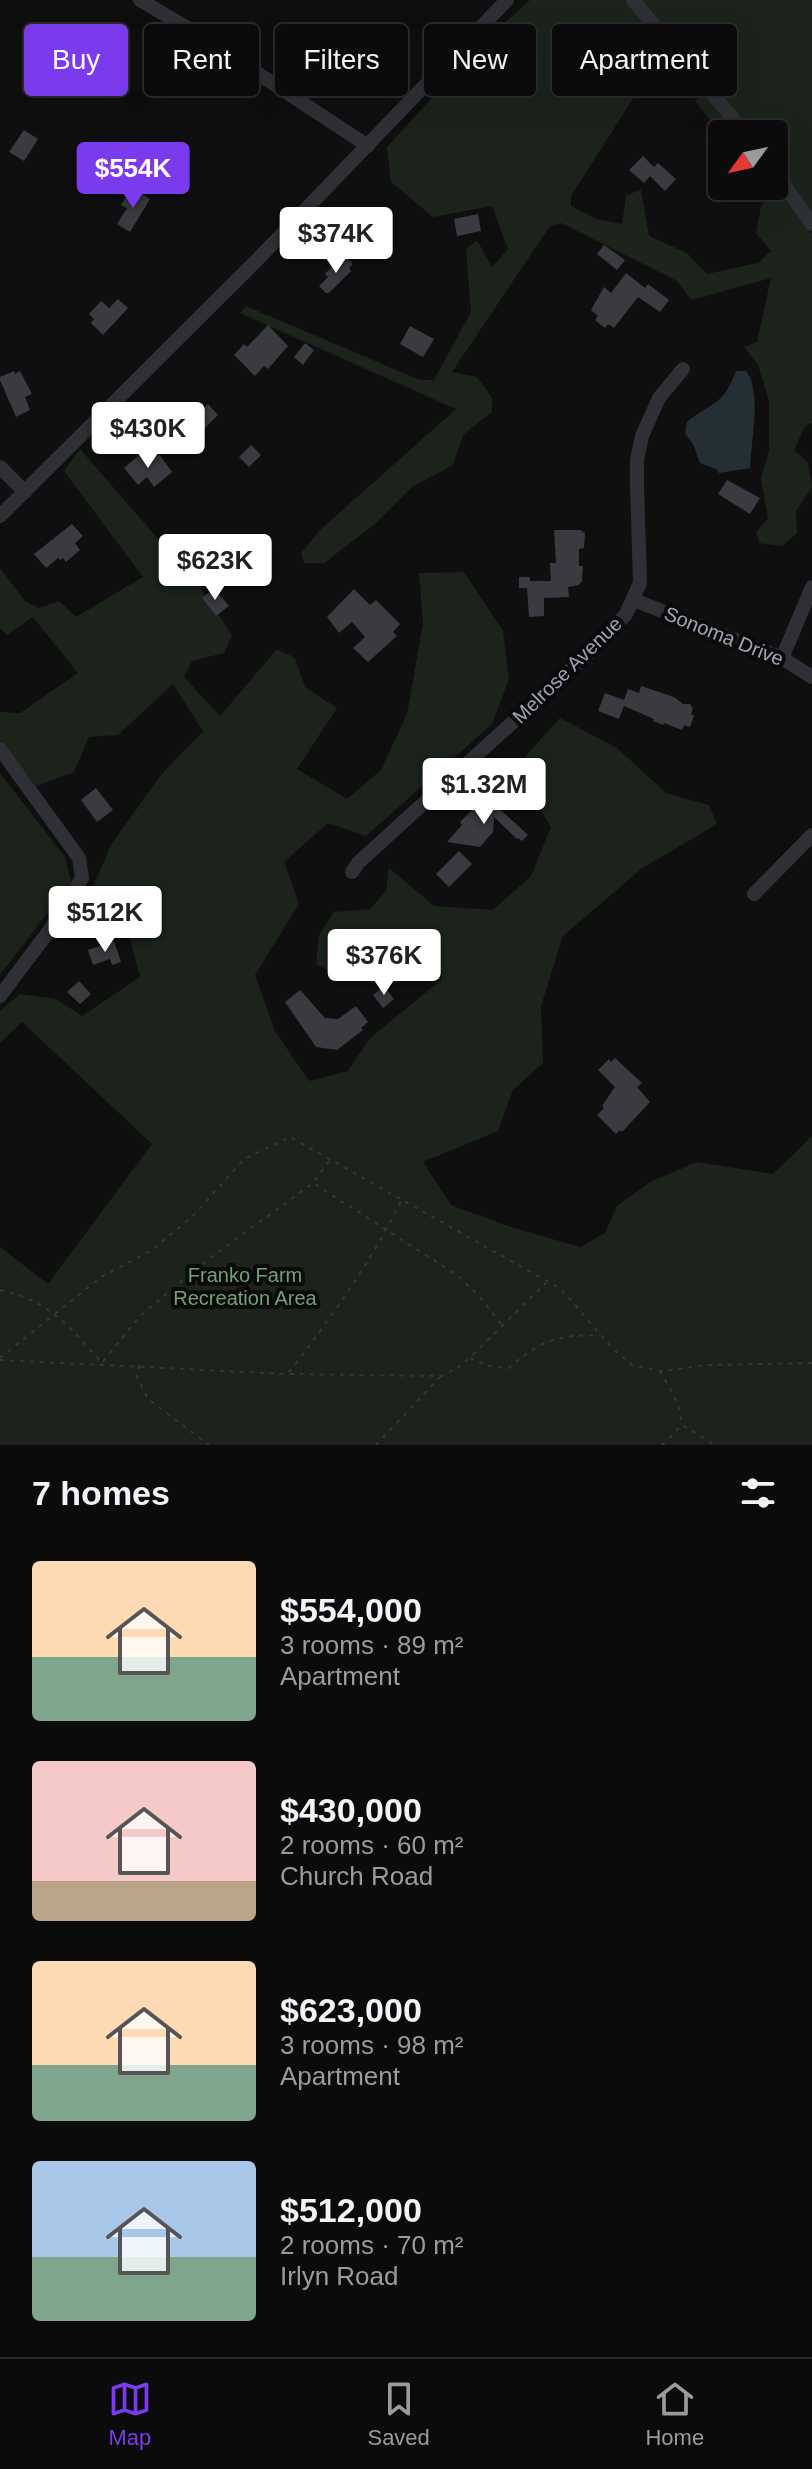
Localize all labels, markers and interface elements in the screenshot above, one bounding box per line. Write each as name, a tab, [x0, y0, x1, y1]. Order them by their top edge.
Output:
chip: Buy	[24, 24, 128, 96]
chip: Rent	[144, 24, 259, 96]
chip: Filters	[275, 24, 408, 96]
chip: New	[424, 24, 536, 96]
chip: Apartment	[552, 24, 737, 96]
north arrow	[708, 120, 788, 200]
map controls	[708, 120, 788, 200]
pin: $554K	[77, 142, 189, 210]
text: $554K	[95, 153, 171, 183]
pin: $374K	[280, 207, 392, 275]
text: $374K	[298, 218, 374, 248]
pin: $430K	[92, 402, 204, 470]
text: $430K	[110, 413, 186, 443]
pin: $623K	[159, 534, 271, 602]
text: $623K	[177, 545, 253, 575]
street label: Sonoma Drive	[661, 602, 787, 670]
street label: Melrose Avenue	[508, 612, 626, 728]
pin: $1.32M	[419, 758, 549, 826]
text: $1.32M	[441, 769, 527, 799]
pin: $512K	[49, 886, 161, 954]
text: $512K	[67, 897, 143, 927]
pin: $376K	[328, 929, 440, 997]
text: $376K	[346, 940, 422, 970]
park label: Franko Farm Recreation Area	[173, 1264, 318, 1309]
icon: filters	[736, 1471, 780, 1515]
text: 7 homes	[32, 1474, 170, 1512]
text: $554,000	[280, 1591, 422, 1629]
icon: home	[96, 1593, 192, 1689]
text: 3 rooms · 89 m²	[280, 1630, 464, 1660]
text: Apartment	[280, 1661, 400, 1691]
text: $430,000	[280, 1791, 422, 1829]
icon: home	[96, 1793, 192, 1889]
text: 2 rooms · 60 m²	[280, 1830, 464, 1860]
text: Church Road	[280, 1861, 433, 1891]
text: $623,000	[280, 1991, 422, 2029]
icon: home	[96, 1993, 192, 2089]
text: 3 rooms · 98 m²	[280, 2030, 464, 2060]
text: Apartment	[280, 2061, 400, 2091]
text: $512,000	[280, 2191, 422, 2229]
icon: home	[96, 2193, 192, 2289]
text: 2 rooms · 70 m²	[280, 2230, 464, 2260]
text: Irlyn Road	[280, 2261, 399, 2291]
tab: Map	[108, 2377, 152, 2451]
tab: Saved	[367, 2377, 430, 2451]
tab: Home	[645, 2377, 704, 2451]

